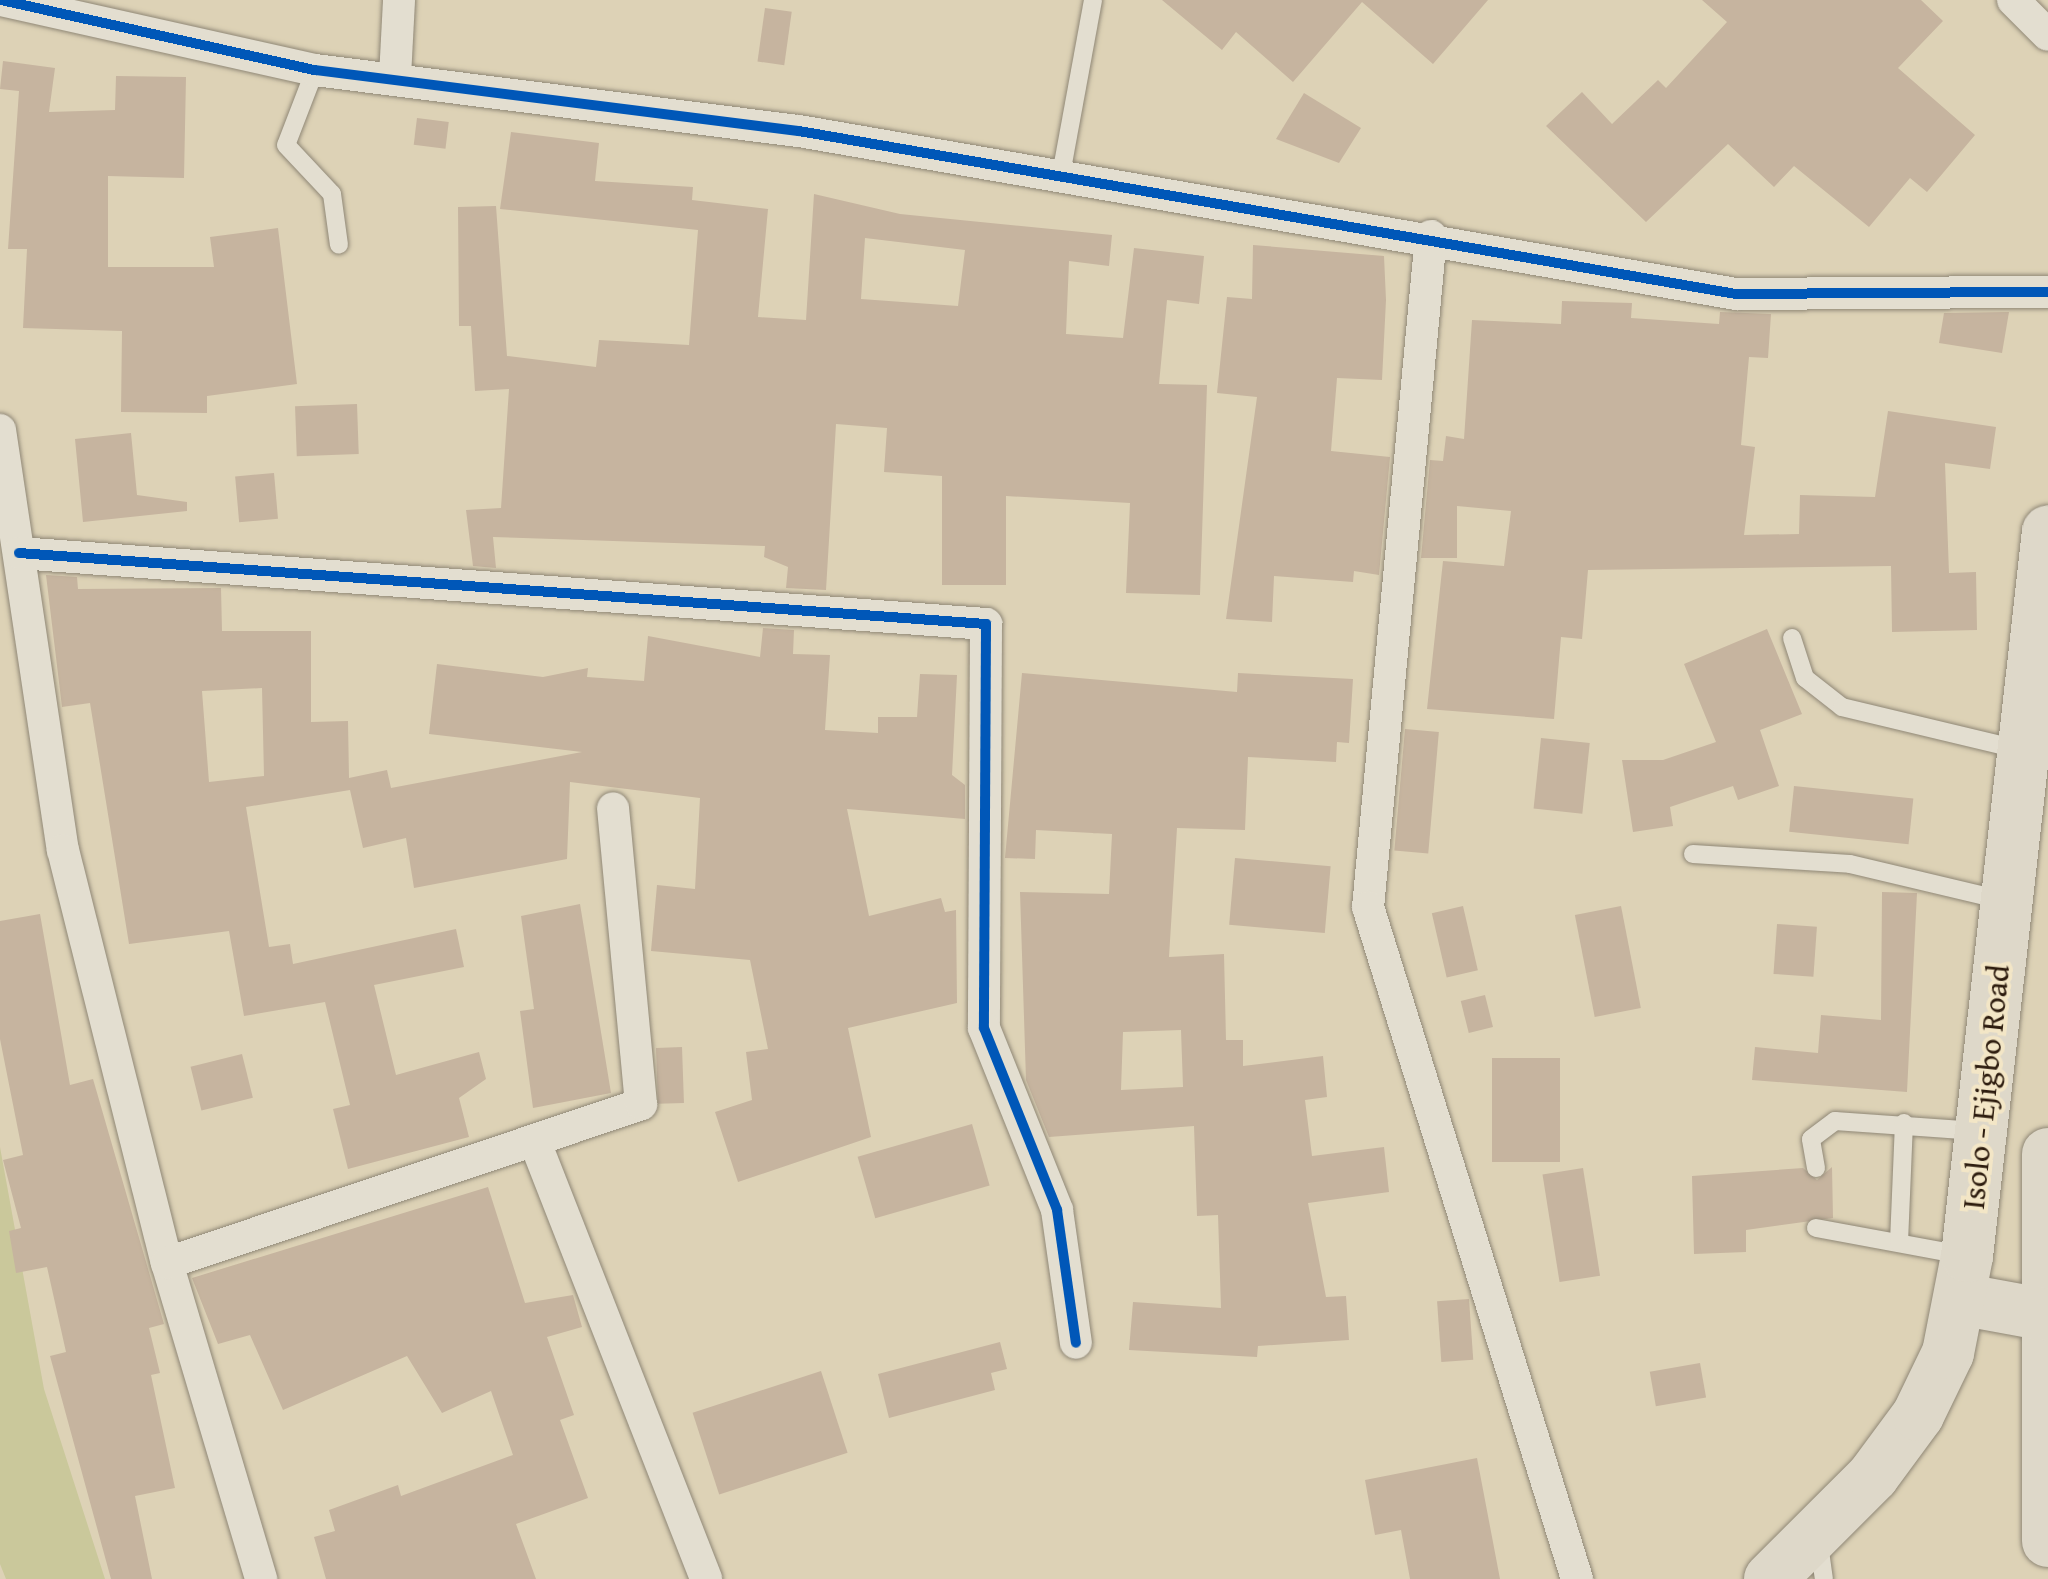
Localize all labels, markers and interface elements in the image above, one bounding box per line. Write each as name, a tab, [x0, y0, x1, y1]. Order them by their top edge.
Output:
street label: Isolo - Ejigbo Road	[1954, 963, 2018, 1211]

